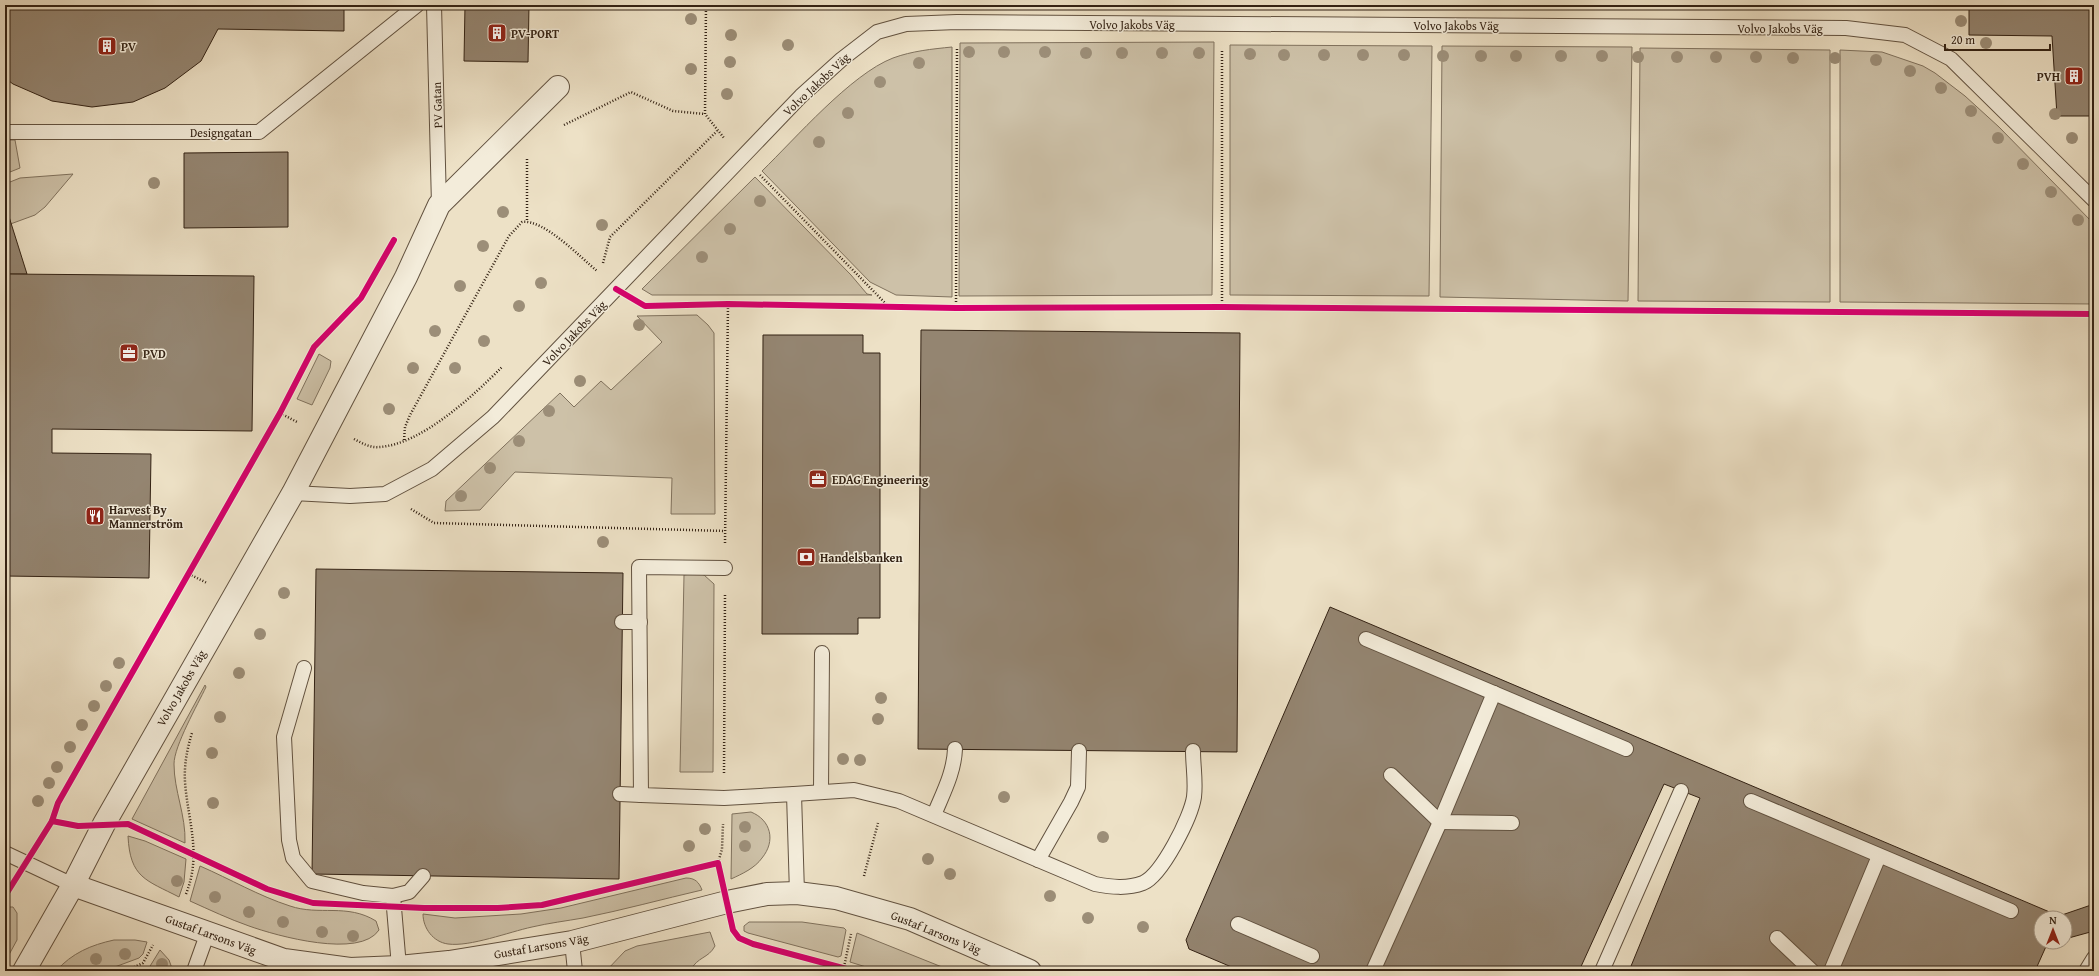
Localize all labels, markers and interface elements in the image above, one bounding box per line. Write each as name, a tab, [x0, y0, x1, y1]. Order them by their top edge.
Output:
street label: Volvo Jakobs Väg	[1089, 16, 1175, 33]
street label: Volvo Jakobs Väg	[1413, 17, 1499, 34]
street label: Volvo Jakobs Väg	[1737, 20, 1823, 37]
building icon: PV-PORT	[486, 22, 508, 44]
place label: PV-PORT	[511, 25, 559, 42]
scale bar	[1945, 26, 2050, 52]
text: 20 m	[1951, 31, 1975, 48]
building icon: PV	[96, 35, 118, 57]
place label: PV	[121, 38, 136, 55]
street label: Volvo Jakobs Väg	[779, 49, 853, 119]
building icon: PVH	[2063, 65, 2085, 87]
place label: PVH	[2037, 68, 2060, 85]
street label: PV Gatan	[428, 81, 446, 128]
street label: Designgatan	[190, 124, 252, 141]
street label: Volvo Jakobs Väg	[538, 296, 610, 370]
office icon: PVD	[118, 342, 140, 364]
place label: PVD	[143, 345, 166, 362]
office icon: EDAG Engineering	[807, 468, 829, 490]
place label: EDAG Engineering	[832, 471, 929, 488]
place label: Harvest By Mannerström	[109, 501, 184, 532]
restaurant icon: Harvest By Mannerström	[84, 505, 106, 527]
bank icon: Handelsbanken	[795, 546, 817, 568]
place label: Handelsbanken	[820, 549, 903, 566]
street label: Volvo Jakobs Väg	[152, 647, 210, 729]
street label: Gustaf Larsons Väg	[888, 906, 984, 958]
street label: Gustaf Larsons Väg	[163, 910, 259, 958]
north arrow	[2033, 910, 2073, 950]
text: N	[2049, 912, 2057, 928]
street label: Gustaf Larsons Väg	[492, 929, 590, 963]

